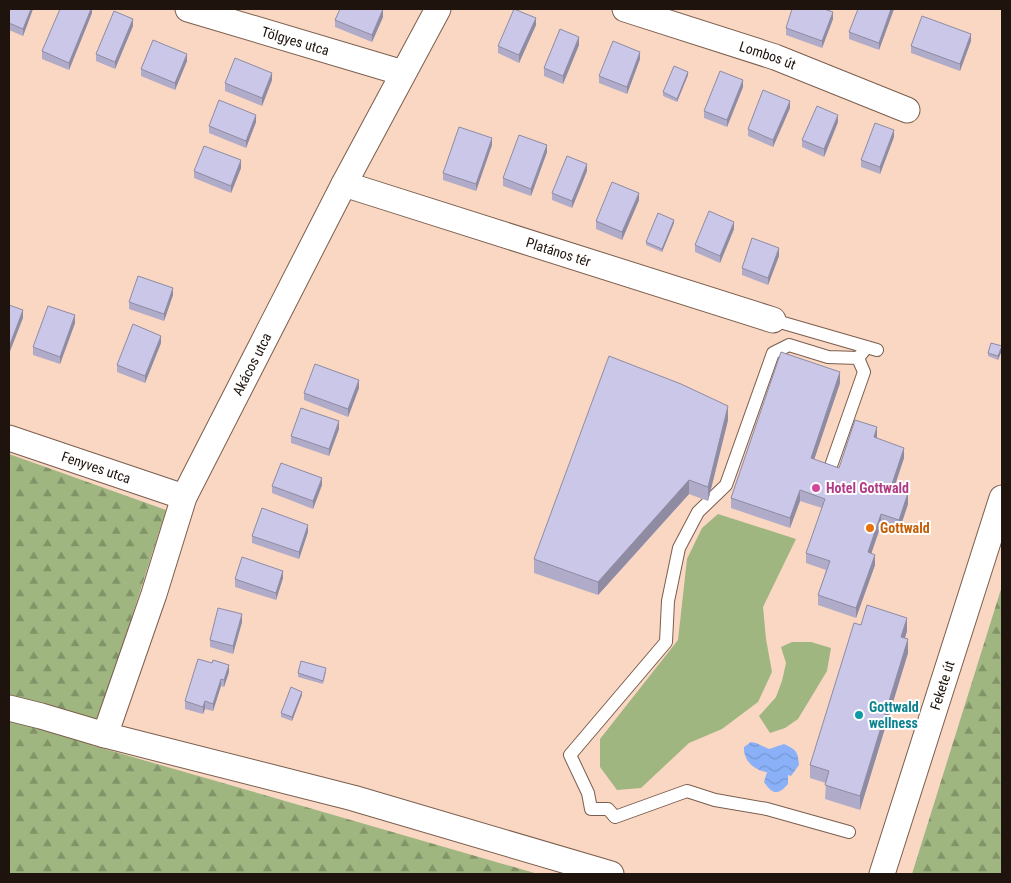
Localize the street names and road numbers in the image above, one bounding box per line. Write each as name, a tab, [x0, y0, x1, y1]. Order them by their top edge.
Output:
street label: Tölgyes utca	[260, 23, 331, 59]
street label: Lombos út	[737, 38, 798, 73]
street label: Platános tér	[524, 234, 593, 270]
street label: Akácos utca	[229, 330, 275, 398]
street label: Fenyves utca	[60, 448, 133, 486]
street label: Fekete út	[927, 659, 958, 712]

